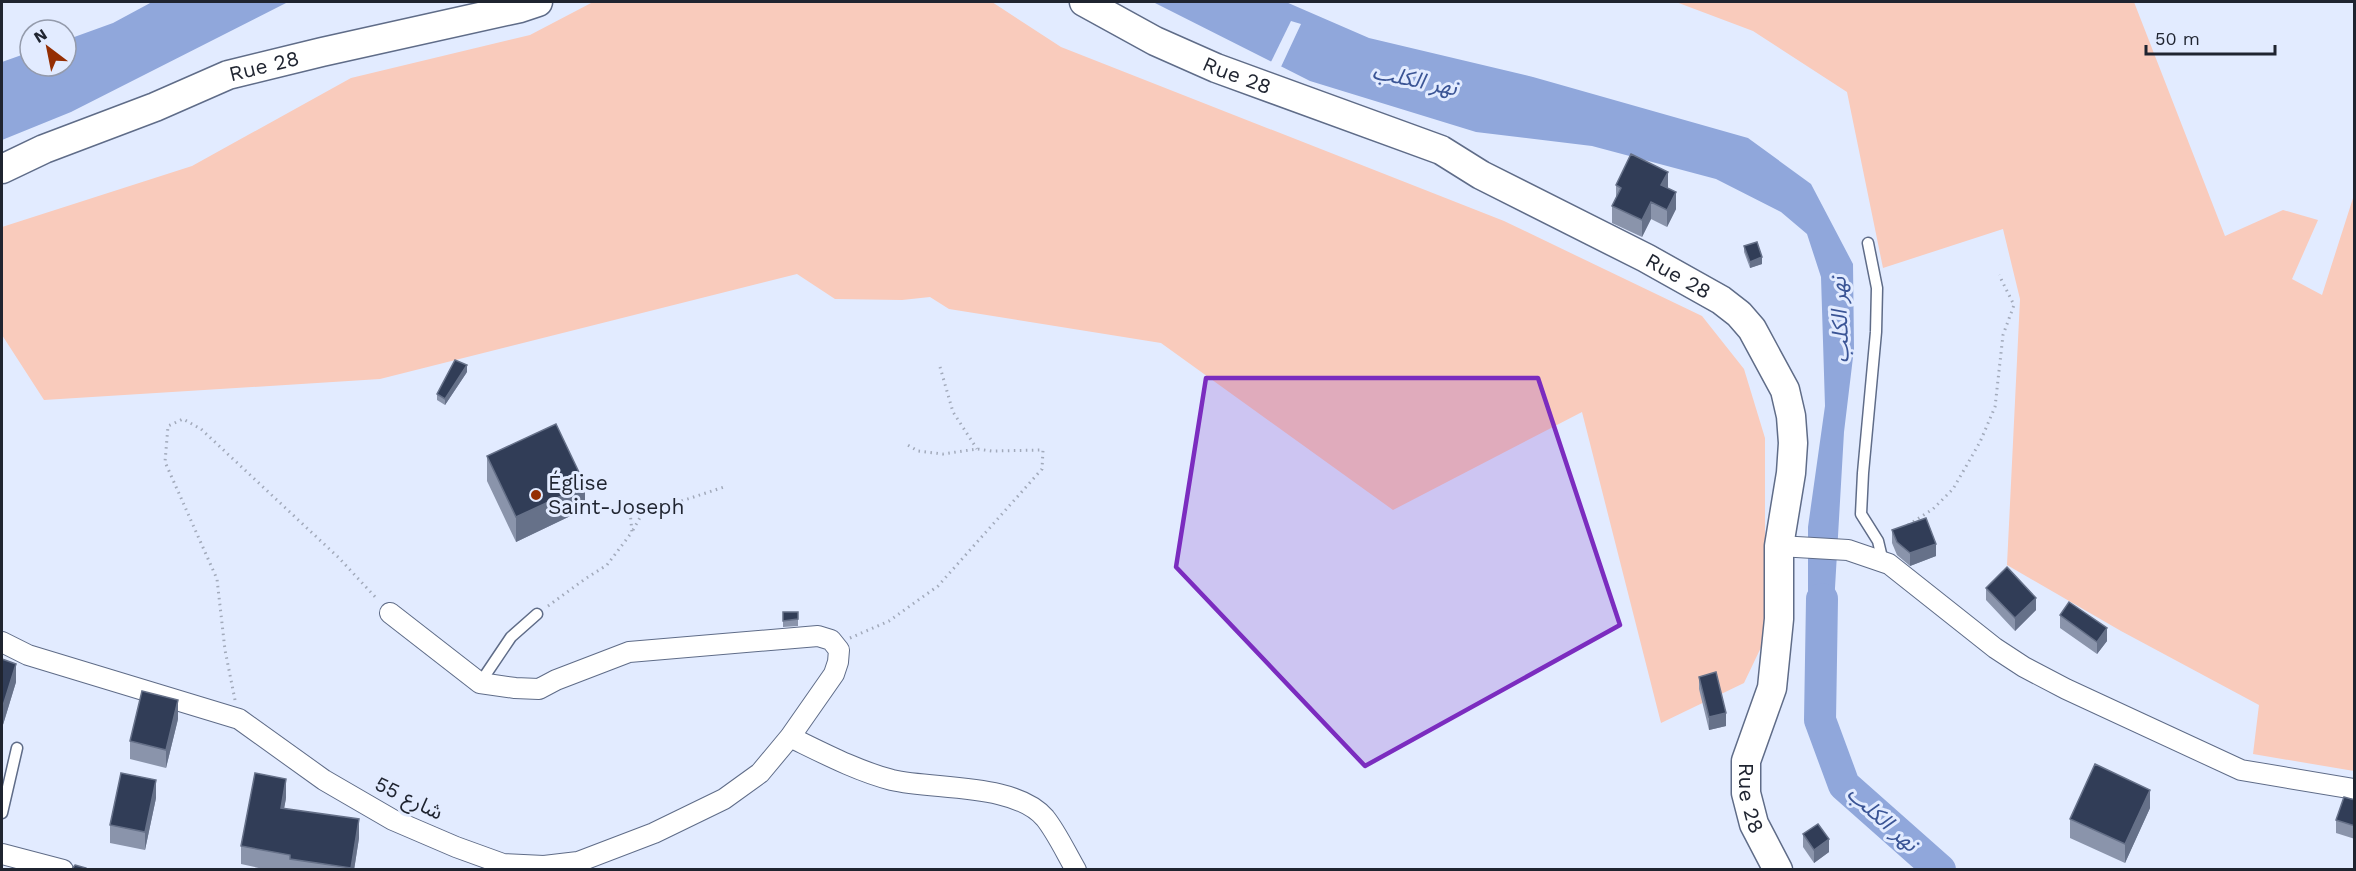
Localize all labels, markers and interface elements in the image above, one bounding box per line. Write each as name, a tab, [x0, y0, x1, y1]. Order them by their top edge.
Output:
north arrow	[18, 18, 78, 78]
scale bar	[2146, 18, 2275, 56]
text: N	[30, 25, 50, 47]
text: 50 m	[2155, 28, 2200, 49]
street label: Rue 28	[226, 45, 301, 86]
street label: Rue 28	[1199, 51, 1275, 99]
water label: نهر الكلب	[1370, 58, 1462, 102]
street label: Rue 28	[1641, 247, 1716, 304]
water label: نهر الكلب	[1825, 274, 1854, 363]
place label: Église Saint-Joseph	[548, 470, 685, 519]
marker: Église Saint-Joseph	[529, 488, 543, 502]
street label: Rue 28	[1733, 763, 1770, 837]
street label: شارع 55	[370, 770, 447, 827]
water label: نهر الكلب	[1842, 780, 1925, 859]

